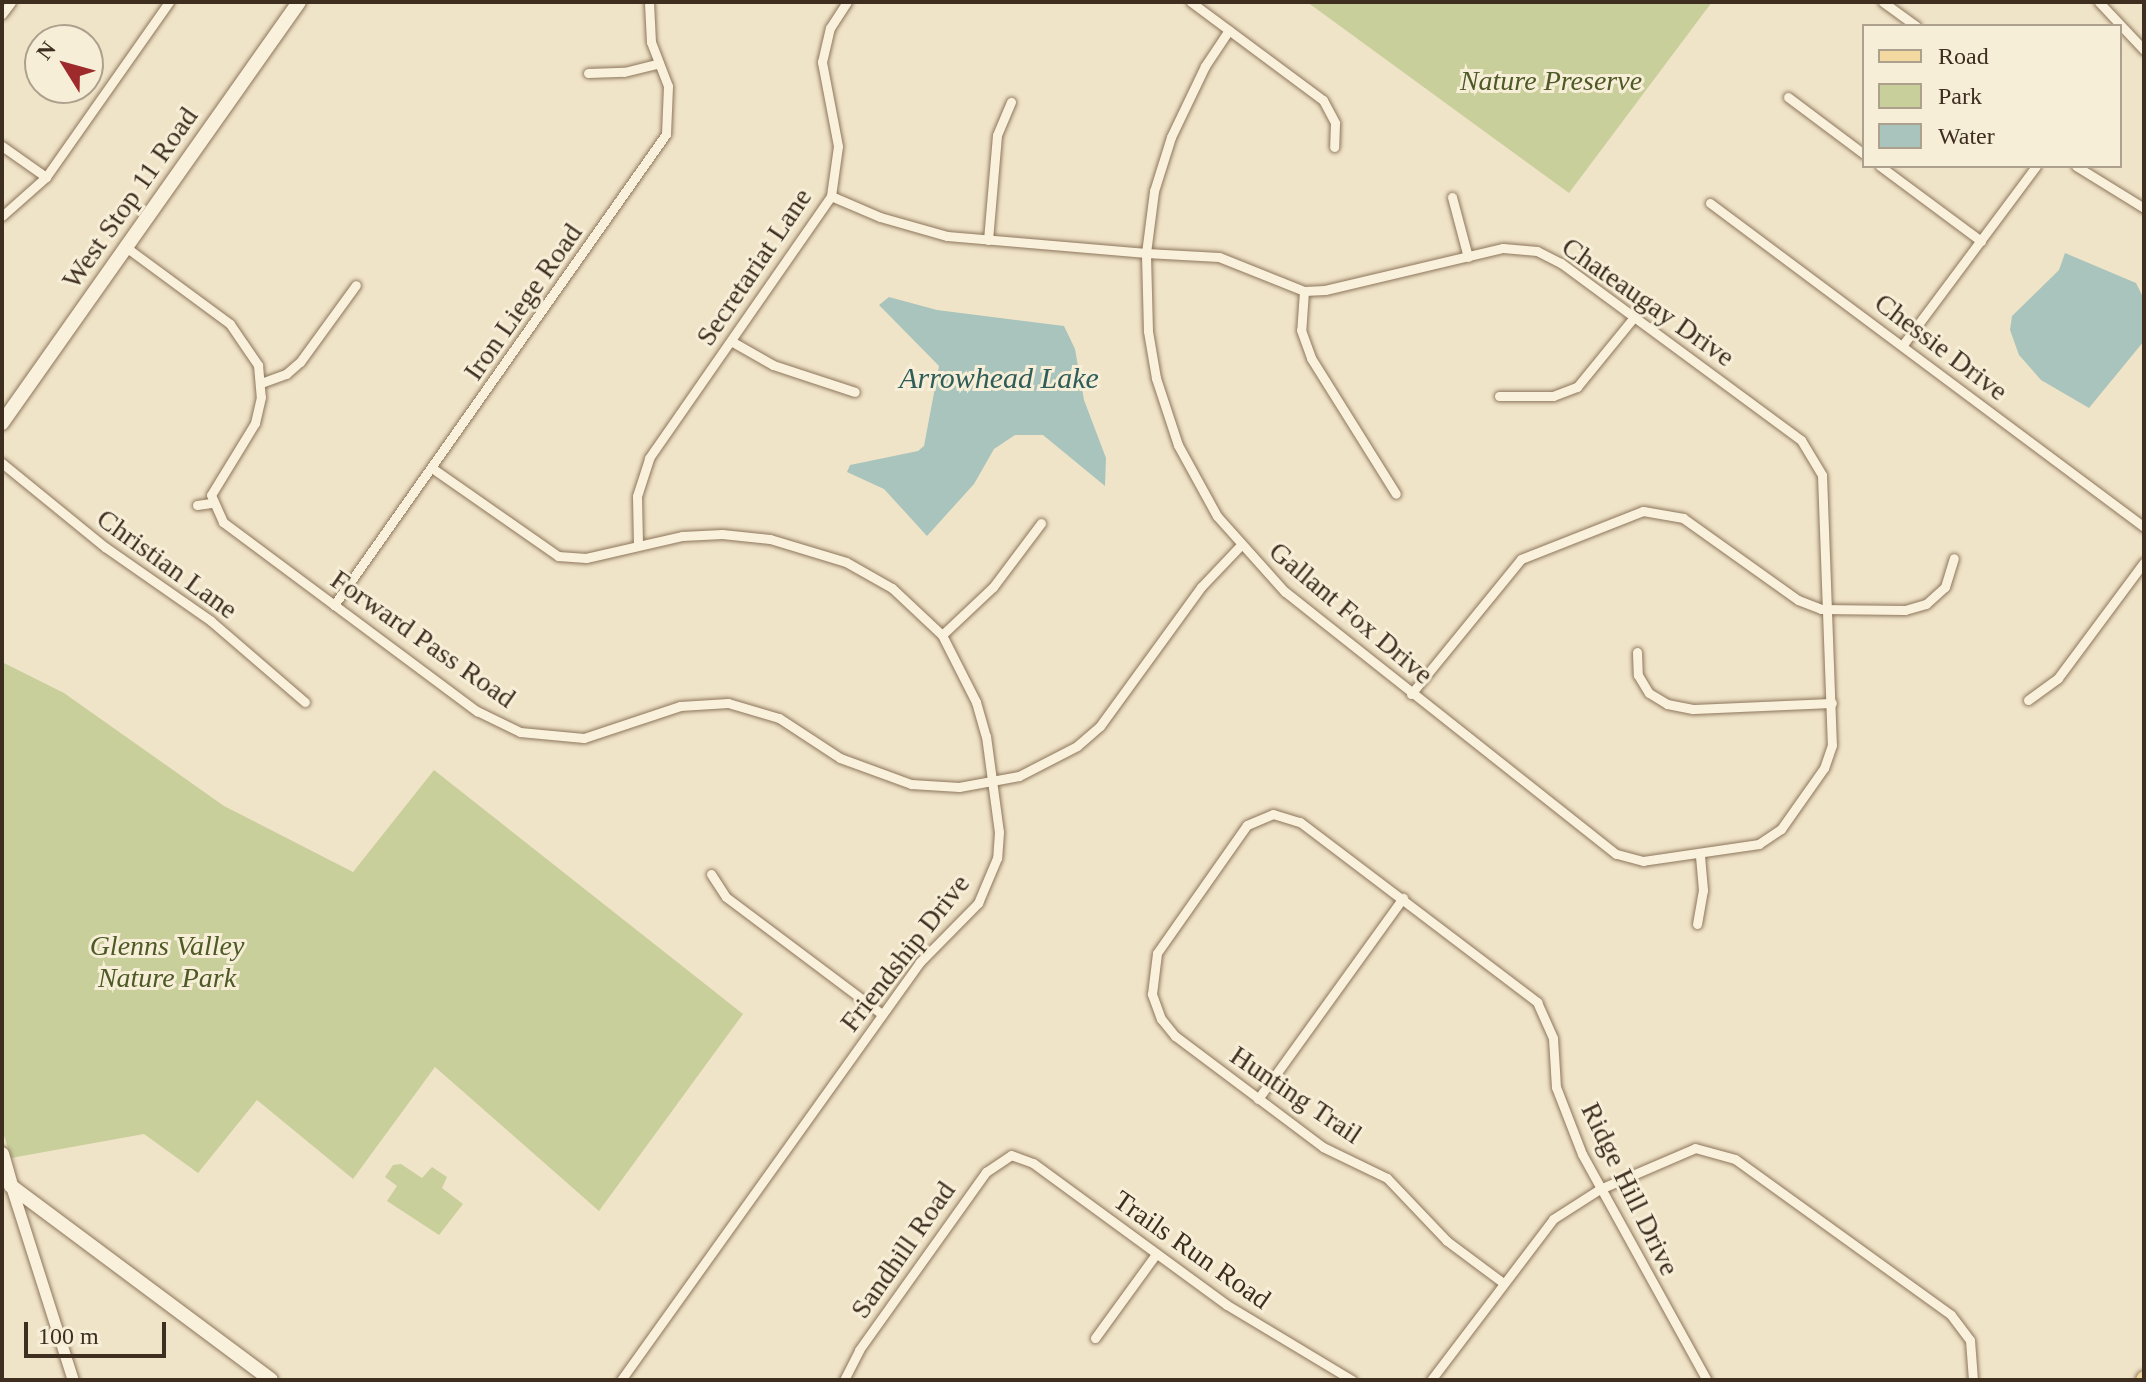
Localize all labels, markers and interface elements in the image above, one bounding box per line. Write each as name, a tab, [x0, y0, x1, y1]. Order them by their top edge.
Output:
north arrow	[24, 24, 104, 104]
legend	[1862, 24, 2122, 168]
text: N	[31, 37, 61, 64]
text: Road	[1938, 43, 1989, 69]
park label: Nature Preserve	[1460, 64, 1642, 98]
text: Park	[1938, 83, 1982, 109]
street label: West Stop 11 Road	[55, 101, 205, 295]
text: Water	[1938, 123, 1995, 149]
street label: Secretariat Lane	[689, 182, 819, 352]
street label: Iron Liege Road	[457, 217, 589, 387]
street label: Chateaugay Drive	[1555, 230, 1741, 374]
street label: Chessie Drive	[1868, 286, 2014, 408]
water label: Arrowhead Lake	[899, 360, 1099, 396]
street label: Christian Lane	[90, 502, 244, 626]
street label: Gallant Fox Drive	[1262, 535, 1440, 691]
street label: Forward Pass Road	[324, 563, 522, 715]
street label: Friendship Drive	[833, 868, 977, 1038]
park label: Glenns Valley Nature Park	[90, 929, 244, 995]
street label: Hunting Trail	[1224, 1039, 1368, 1151]
street label: Ridge Hill Drive	[1574, 1097, 1686, 1281]
street label: Sandhill Road	[844, 1175, 962, 1325]
street label: Trails Run Road	[1107, 1183, 1277, 1317]
scale bar	[28, 1306, 170, 1356]
text: 100 m	[38, 1323, 99, 1349]

